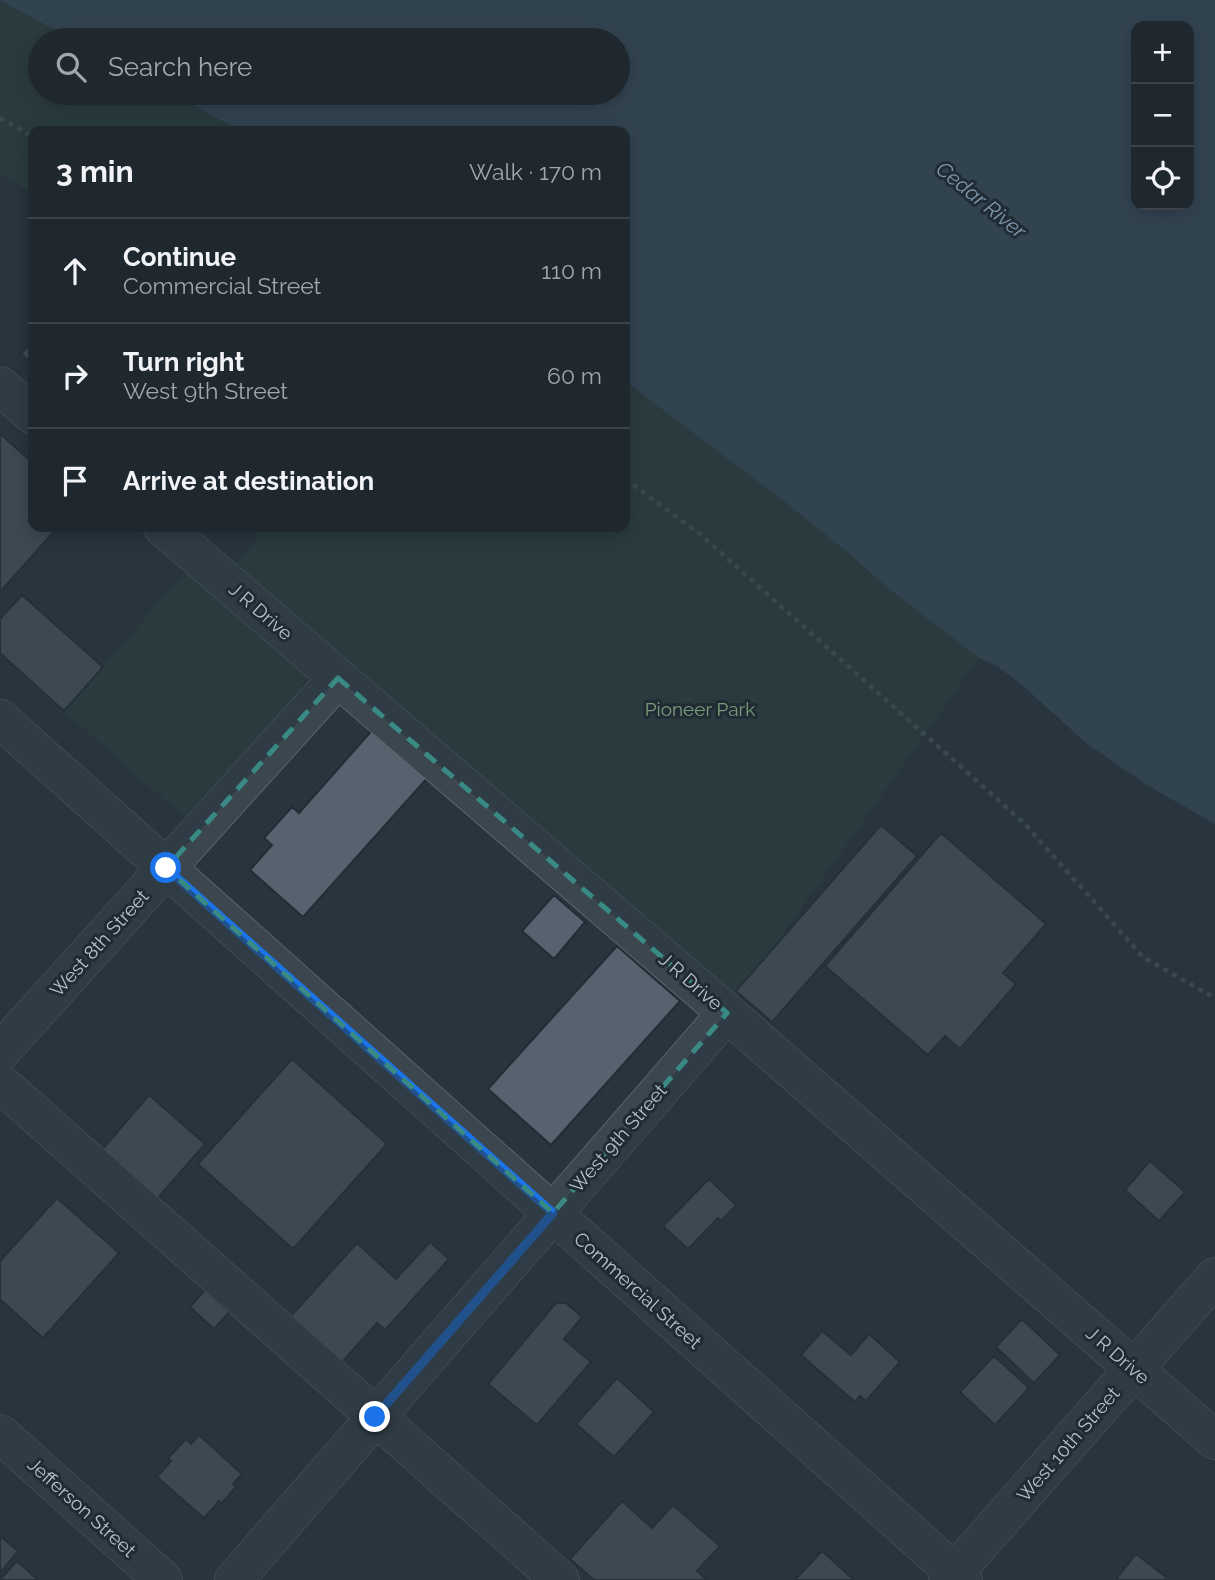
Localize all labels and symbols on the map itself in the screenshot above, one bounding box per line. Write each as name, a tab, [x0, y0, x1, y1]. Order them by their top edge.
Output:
water label: Cedar River	[931, 156, 1032, 244]
street label: J R Drive	[225, 578, 297, 644]
park label: Pioneer Park	[645, 698, 755, 720]
route start	[150, 852, 181, 883]
street label: West 8th Street	[45, 884, 153, 1001]
street label: J R Drive	[655, 948, 727, 1014]
street label: West 9th Street	[565, 1079, 671, 1197]
street label: Commercial Street	[570, 1227, 707, 1353]
street label: J R Drive	[1082, 1322, 1154, 1388]
street label: West 10th Street	[1012, 1382, 1124, 1506]
route end	[359, 1401, 390, 1432]
street label: Jefferson Street	[23, 1453, 141, 1562]

